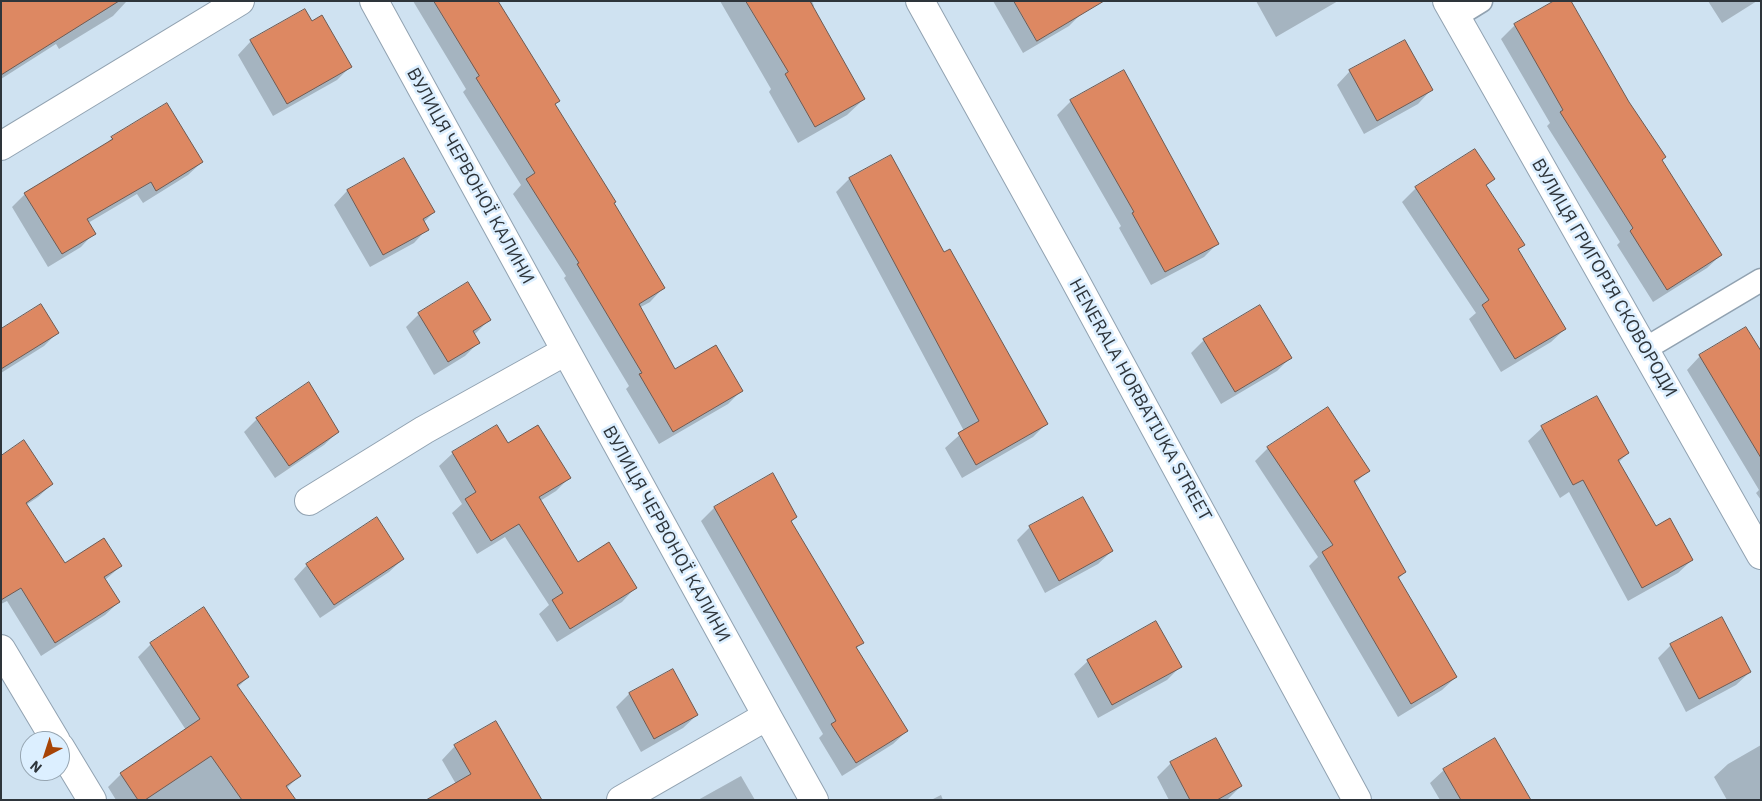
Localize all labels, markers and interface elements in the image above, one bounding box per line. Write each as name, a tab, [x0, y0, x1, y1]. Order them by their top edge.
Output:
street label: ВУЛИЦЯ ЧЕРВОНОЇ КАЛИНИ	[402, 64, 538, 288]
street label: ВУЛИЦЯ ГРИГОРІЯ СКОВОРОДИ	[1527, 155, 1681, 401]
street label: HENERALA HORBATIUKA STREET	[1064, 275, 1216, 525]
street label: ВУЛИЦЯ ЧЕРВОНОЇ КАЛИНИ	[598, 422, 734, 646]
north arrow	[20, 731, 70, 781]
text: N	[26, 757, 46, 777]

